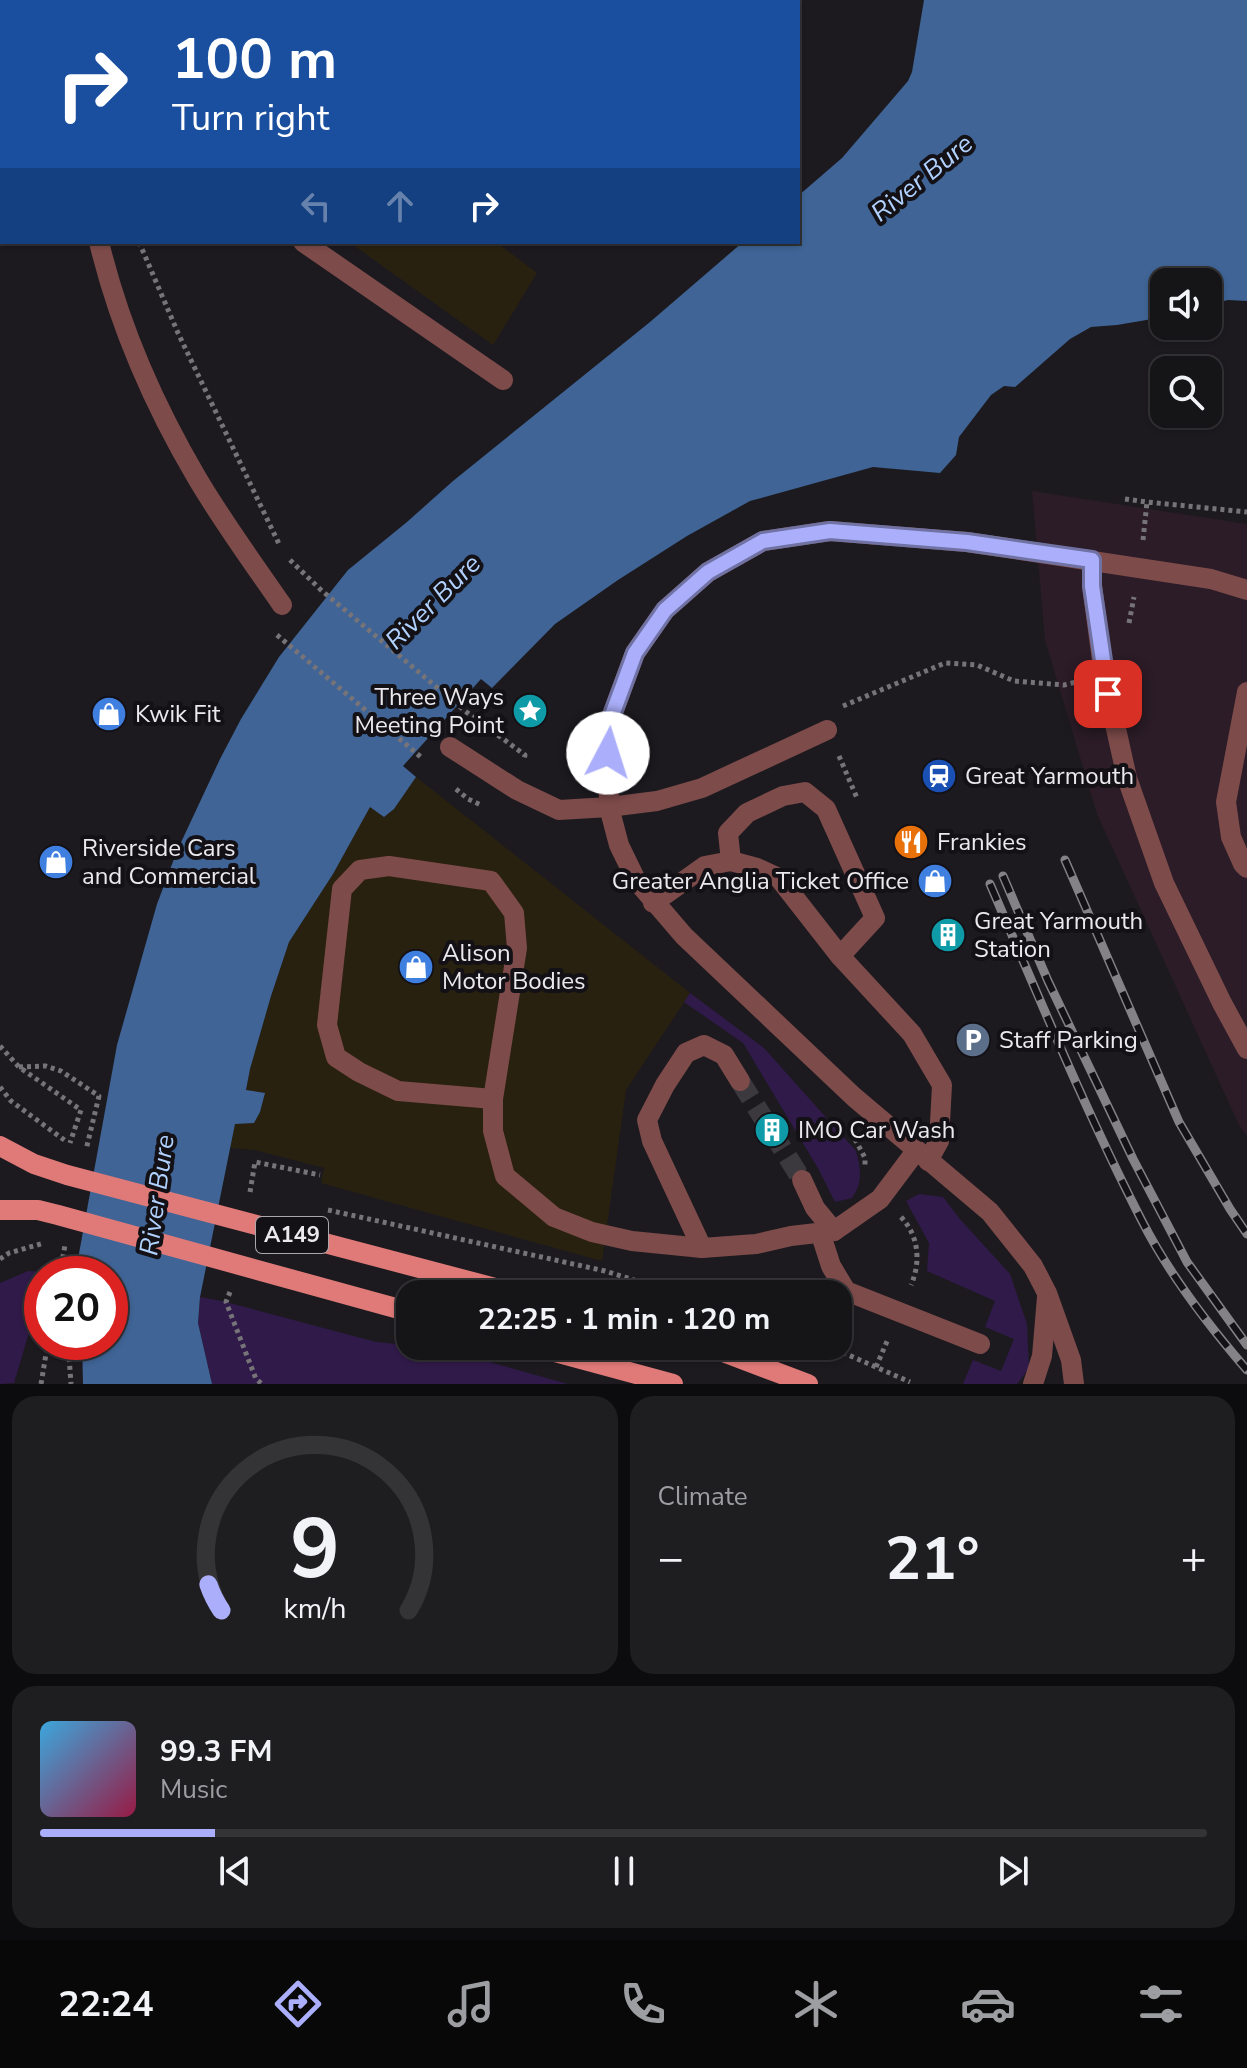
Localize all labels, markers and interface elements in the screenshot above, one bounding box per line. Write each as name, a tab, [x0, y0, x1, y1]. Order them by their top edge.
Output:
text: 100 m	[172, 21, 337, 98]
icon: right	[40, 32, 144, 136]
text: Turn right	[172, 94, 329, 143]
water label: River Bure	[864, 126, 980, 230]
icon: left	[294, 184, 338, 228]
icon: ahead	[378, 184, 422, 228]
icon: right	[462, 184, 506, 228]
map controls	[1150, 268, 1222, 428]
button: sound	[1150, 268, 1222, 340]
button: search	[1150, 356, 1222, 428]
water label: River Bure	[378, 547, 488, 657]
pin	[1074, 660, 1142, 728]
icon: arrive	[1086, 672, 1130, 716]
place label: Three Ways Meeting Point	[355, 681, 505, 741]
place icon: Three Ways Meeting Point	[511, 692, 549, 730]
shop icon: Kwik Fit	[90, 695, 128, 733]
place label: Kwik Fit	[135, 698, 221, 730]
position arrow	[566, 711, 650, 795]
station icon: Great Yarmouth	[920, 757, 958, 795]
place label: Great Yarmouth	[965, 760, 1134, 792]
restaurant icon: Frankies	[892, 823, 930, 861]
place label: Frankies	[937, 826, 1027, 858]
place label: Riverside Cars and Commercial	[82, 832, 256, 892]
shop icon: Riverside Cars and Commercial	[37, 843, 75, 881]
shop icon: Greater Anglia Ticket Office	[916, 862, 954, 900]
place label: Greater Anglia Ticket Office	[612, 865, 909, 897]
place label: Great Yarmouth Station	[974, 905, 1143, 965]
building icon: Great Yarmouth Station	[929, 916, 967, 954]
place label: Alison Motor Bodies	[442, 937, 586, 997]
shop icon: Alison Motor Bodies	[397, 948, 435, 986]
parking icon: Staff Parking	[954, 1021, 992, 1059]
place label: Staff Parking	[999, 1024, 1138, 1056]
building icon: IMO Car Wash	[753, 1111, 791, 1149]
place label: IMO Car Wash	[798, 1114, 955, 1146]
water label: River Bure	[131, 1132, 183, 1258]
road number: A149	[256, 1217, 328, 1253]
speed limit sign: 20	[24, 1256, 128, 1360]
text: 22:25 · 1 min · 120 m	[478, 1299, 770, 1340]
text: Climate	[658, 1479, 748, 1514]
text: 9	[290, 1493, 340, 1606]
text: 21°	[885, 1518, 980, 1600]
text: −	[658, 1529, 684, 1589]
text: +	[1181, 1529, 1207, 1589]
text: km/h	[283, 1589, 346, 1628]
text: 99.3 FM	[160, 1731, 272, 1772]
text: Music	[160, 1772, 227, 1807]
icon: previous	[213, 1849, 257, 1893]
icon: pause	[602, 1849, 646, 1893]
icon: next	[991, 1849, 1035, 1893]
icon: directions	[270, 1976, 326, 2032]
icon: music	[443, 1976, 499, 2032]
icon: phone	[615, 1976, 671, 2032]
icon: climate	[788, 1976, 844, 2032]
icon: car	[960, 1976, 1016, 2032]
icon: filters	[1133, 1976, 1189, 2032]
text: 22:24	[58, 1980, 154, 2029]

